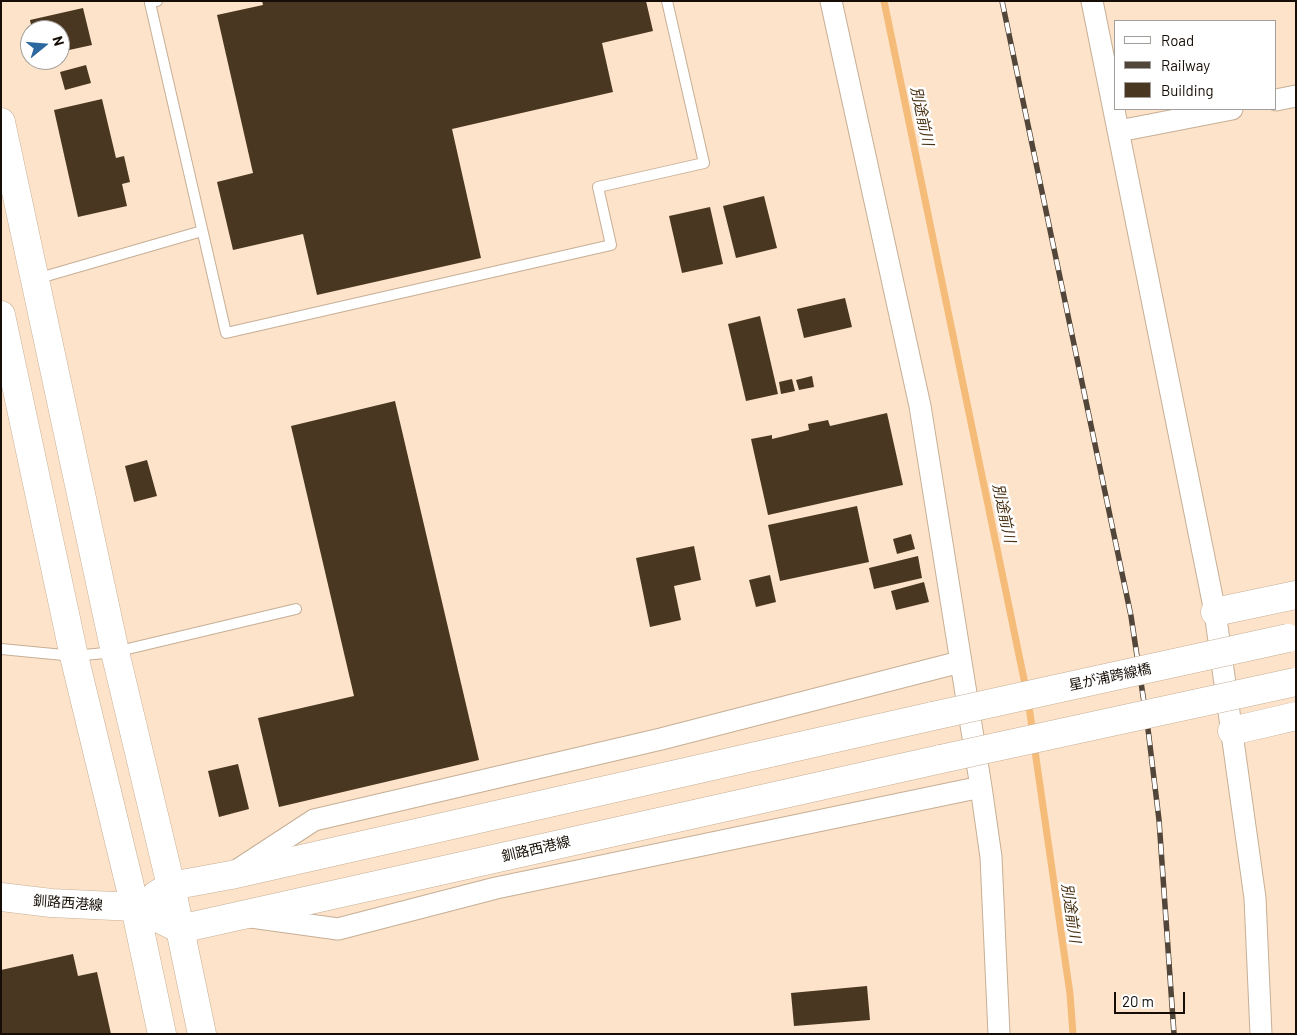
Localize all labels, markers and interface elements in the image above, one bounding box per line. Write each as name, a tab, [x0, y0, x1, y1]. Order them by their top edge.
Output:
north arrow	[20, 20, 70, 70]
legend	[1114, 20, 1277, 110]
text: Road	[1161, 31, 1194, 49]
text: N	[49, 34, 68, 48]
text: Railway	[1161, 56, 1210, 74]
text: Building	[1161, 81, 1214, 99]
water label: 別途前川	[907, 85, 937, 147]
water label: 別途前川	[989, 482, 1019, 544]
street label: 星が浦跨線橋	[1067, 660, 1153, 694]
street label: 釧路西港線	[500, 833, 572, 865]
water label: 別途前川	[1058, 882, 1084, 944]
street label: 釧路西港線	[32, 892, 104, 914]
scale bar	[1117, 982, 1188, 1014]
text: 20 m	[1122, 992, 1154, 1010]

